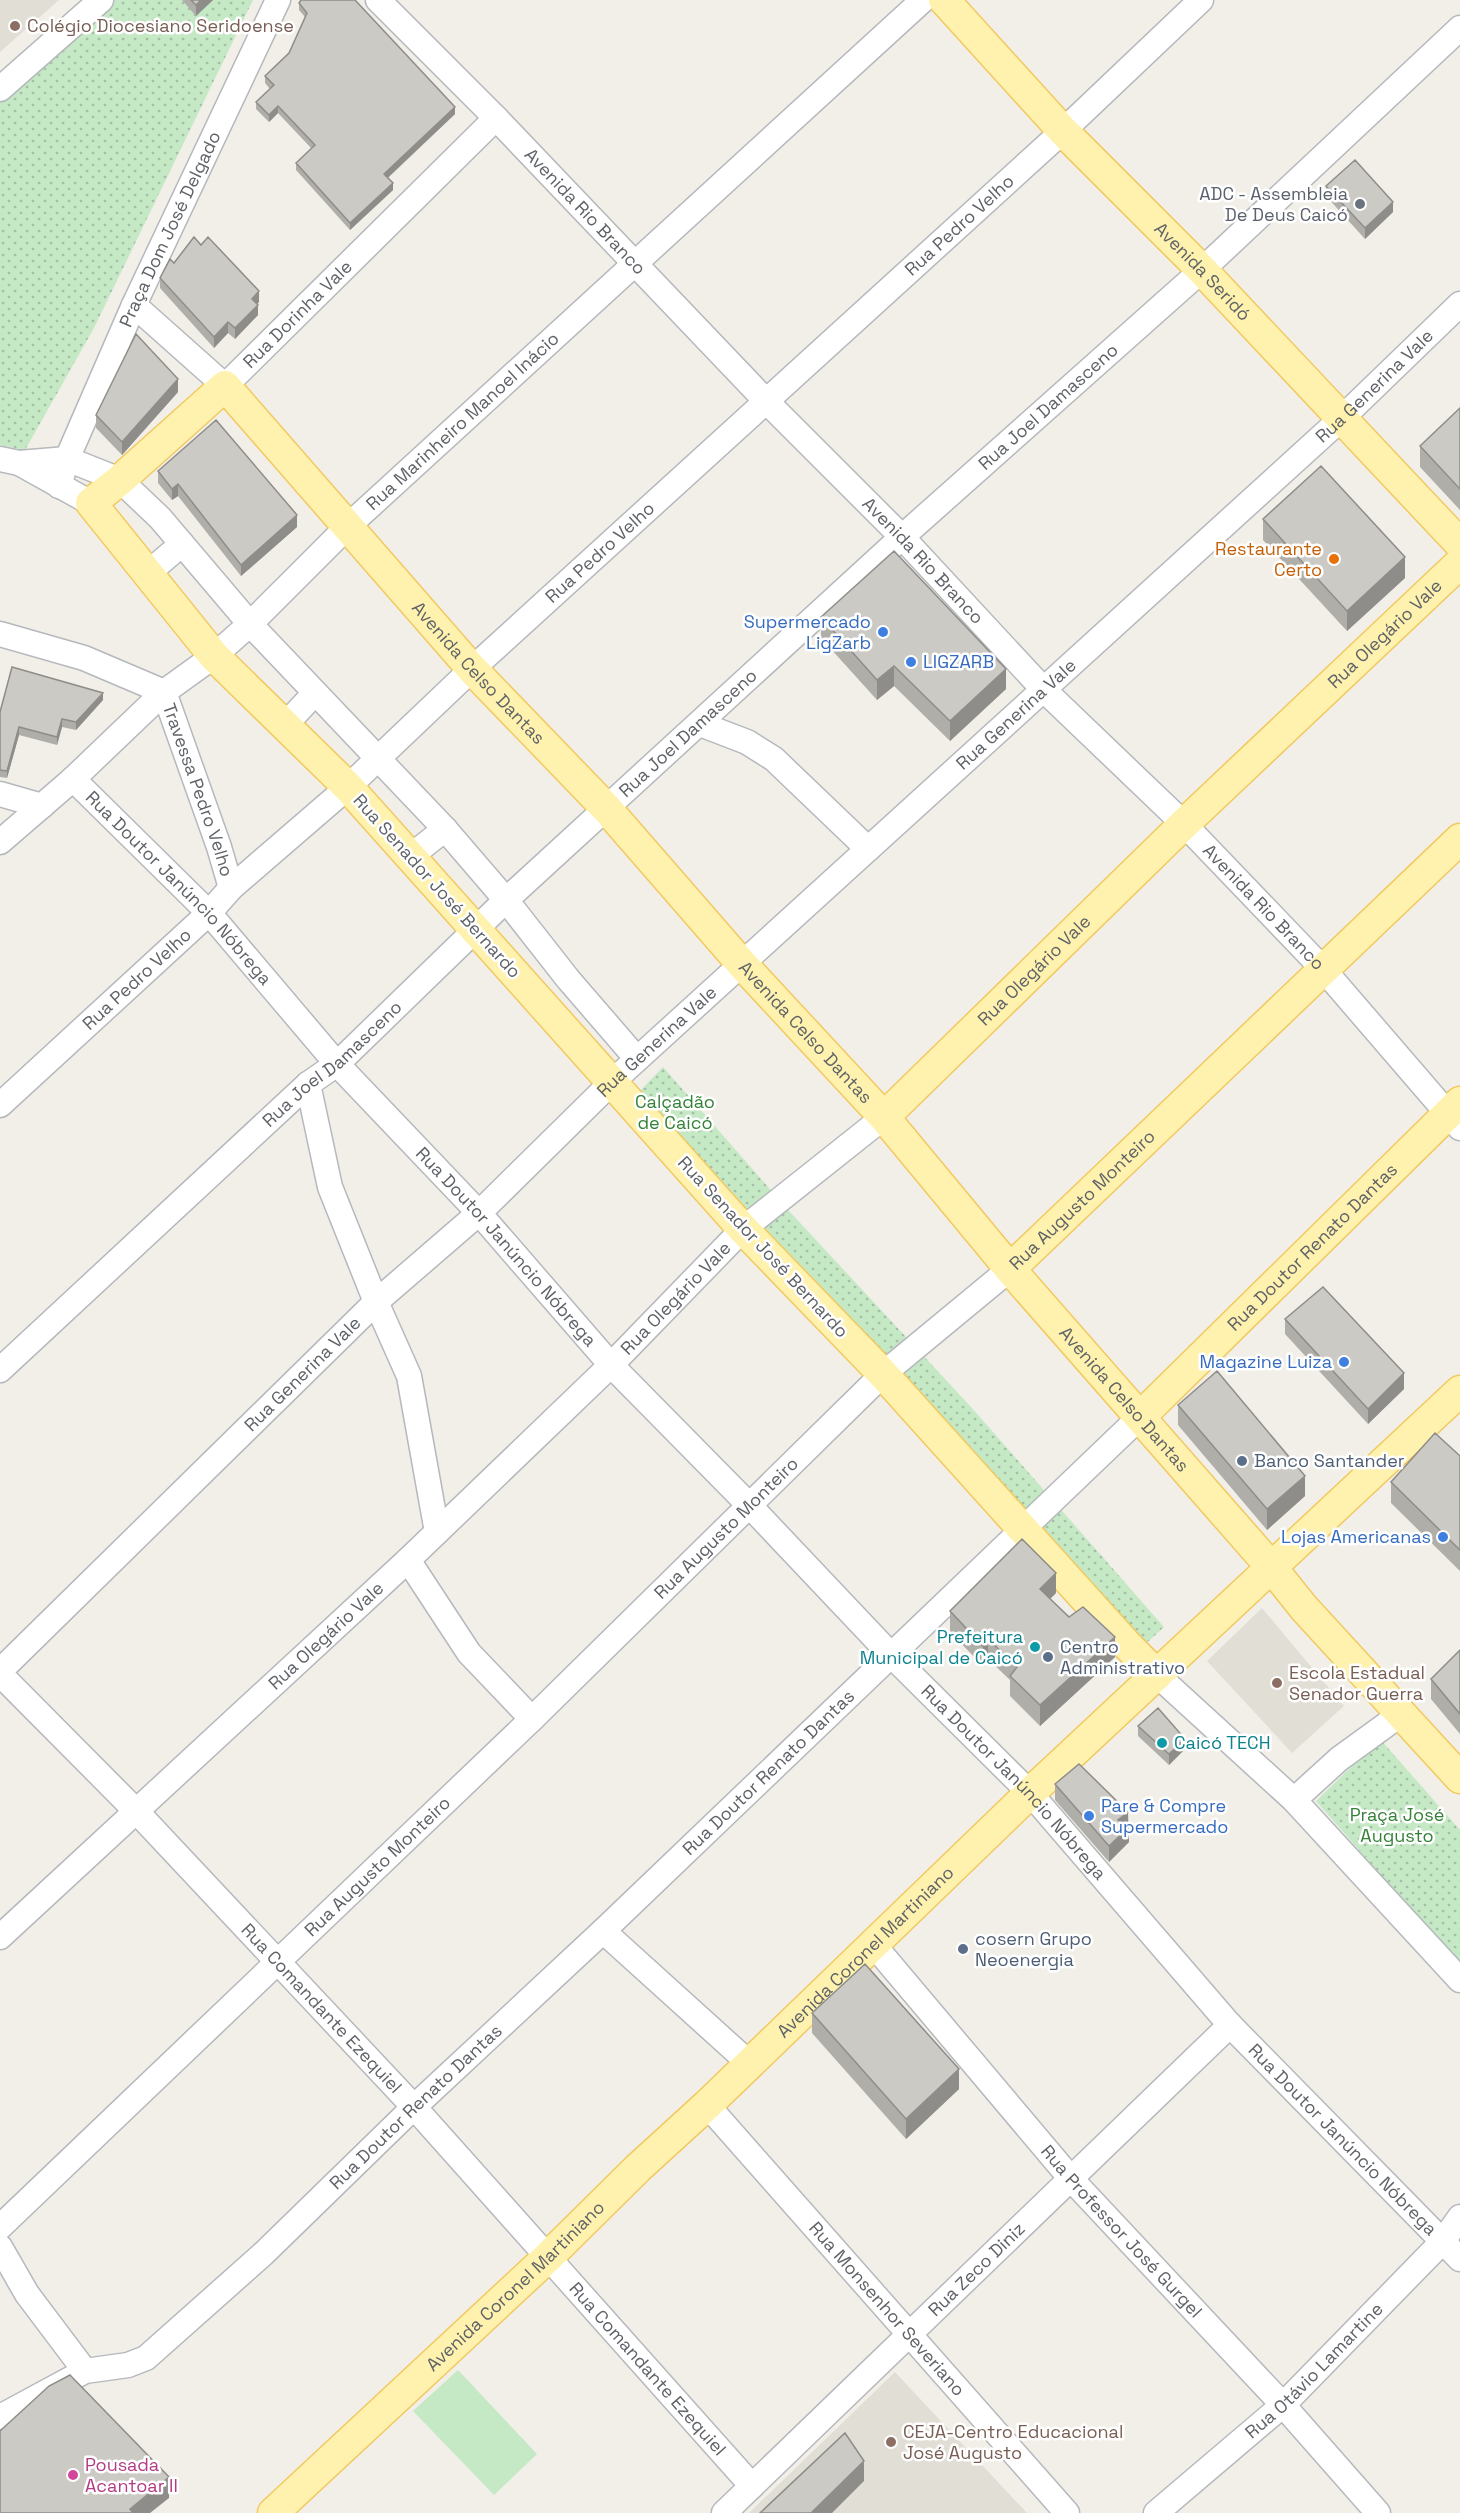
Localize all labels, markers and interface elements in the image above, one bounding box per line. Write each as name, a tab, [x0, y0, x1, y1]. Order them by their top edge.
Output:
place label: Colégio Diocesiano Seridoense	[27, 14, 294, 37]
marker: Colégio Diocesiano Seridoense	[8, 19, 22, 33]
street label: Praça Dom José Delgado	[114, 127, 225, 331]
street label: Avenida Rio Branco	[520, 143, 651, 279]
street label: Rua Pedro Velho	[900, 169, 1019, 280]
place label: ADC - Assembleia De Deus Caicó	[1199, 182, 1348, 226]
marker: ADC - Assembleia De Deus Caicó	[1353, 197, 1367, 211]
street label: Avenida Seridó	[1150, 217, 1256, 325]
street label: Rua Dorinha Vale	[238, 255, 357, 373]
street label: Rua Generina Vale	[1310, 324, 1438, 447]
street label: Rua Marinheiro Manoel Inácio	[361, 327, 564, 515]
street label: Rua Joel Damasceno	[973, 338, 1123, 475]
street label: Avenida Rio Branco	[858, 492, 989, 629]
street label: Rua Pedro Velho	[540, 496, 659, 608]
place label: Restaurante Certo	[1215, 537, 1322, 581]
marker: Restaurante Certo	[1327, 552, 1341, 566]
street label: Rua Olegário Vale	[1323, 574, 1447, 693]
street label: Avenida Celso Dantas	[407, 596, 550, 749]
place label: Supermercado LigZarb	[744, 610, 871, 654]
marker: Supermercado LigZarb	[876, 625, 890, 639]
place label: LIGZARB	[923, 650, 994, 673]
street label: Rua Generina Vale	[951, 653, 1081, 775]
marker: LIGZARB	[904, 655, 918, 669]
street label: Rua Joel Damasceno	[614, 664, 762, 802]
street label: Travessa Pedro Velho	[158, 700, 239, 879]
street label: Rua Doutor Janúncio Nóbrega	[81, 786, 277, 990]
street label: Rua Senador José Bernardo	[348, 789, 526, 983]
street label: Avenida Rio Branco	[1198, 839, 1330, 975]
street label: Rua Olegário Vale	[973, 910, 1095, 1030]
street label: Rua Pedro Velho	[77, 923, 196, 1035]
street label: Avenida Celso Dantas	[734, 956, 878, 1108]
street label: Rua Generina Vale	[592, 980, 721, 1102]
street label: Rua Joel Damasceno	[257, 995, 407, 1132]
park label: Calçadão de Caicó	[635, 1090, 715, 1134]
street label: Rua Augusto Monteiro	[1004, 1124, 1160, 1275]
street label: Rua Doutor Janúncio Nóbrega	[411, 1142, 602, 1351]
street label: Rua Senador José Bernardo	[673, 1151, 854, 1342]
street label: Rua Doutor Renato Dantas	[1222, 1158, 1402, 1336]
street label: Rua Olegário Vale	[615, 1236, 736, 1359]
street label: Rua Generina Vale	[239, 1311, 365, 1436]
street label: Avenida Celso Dantas	[1054, 1321, 1194, 1476]
place label: Magazine Luiza	[1199, 1350, 1332, 1373]
marker: Magazine Luiza	[1337, 1355, 1351, 1369]
place label: Banco Santander	[1254, 1449, 1405, 1472]
street label: Rua Augusto Monteiro	[649, 1452, 803, 1604]
marker: Banco Santander	[1235, 1454, 1249, 1468]
place label: Lojas Americanas	[1281, 1525, 1431, 1548]
marker: Lojas Americanas	[1436, 1530, 1450, 1544]
street label: Rua Olegário Vale	[263, 1576, 388, 1694]
place label: Prefeitura Municipal de Caicó	[860, 1625, 1023, 1669]
place label: Centro Administrativo	[1060, 1635, 1185, 1679]
marker: Prefeitura Municipal de Caicó	[1028, 1640, 1042, 1654]
marker: Centro Administrativo	[1041, 1650, 1055, 1664]
place label: Escola Estadual Senador Guerra	[1289, 1661, 1425, 1705]
marker: Escola Estadual Senador Guerra	[1270, 1676, 1284, 1690]
street label: Rua Doutor Janúncio Nóbrega	[916, 1679, 1112, 1884]
street label: Rua Doutor Renato Dantas	[677, 1685, 859, 1860]
place label: Caicó TECH	[1174, 1731, 1270, 1754]
marker: Caicó TECH	[1155, 1736, 1169, 1750]
street label: Rua Augusto Monteiro	[299, 1791, 455, 1941]
place label: Pare & Compre Supermercado	[1101, 1794, 1228, 1838]
park label: Praça José Augusto	[1350, 1803, 1444, 1847]
marker: Pare & Compre Supermercado	[1082, 1809, 1096, 1823]
street label: Avenida Coronel Martiniano	[772, 1861, 959, 2042]
street label: Rua Comandante Ezequiel	[237, 1918, 407, 2098]
place label: cosern Grupo Neoenergia	[975, 1927, 1092, 1971]
marker: cosern Grupo Neoenergia	[956, 1942, 970, 1956]
street label: Rua Doutor Renato Dantas	[324, 2019, 507, 2194]
street label: Rua Doutor Janúncio Nóbrega	[1244, 2038, 1442, 2240]
street label: Rua Professor José Gurgel	[1036, 2140, 1207, 2322]
street label: Avenida Coronel Martiniano	[421, 2196, 609, 2376]
street label: Rua Monsenhor Severiano	[804, 2217, 970, 2401]
street label: Rua Zeco Diniz	[923, 2217, 1030, 2321]
street label: Rua Comandante Ezequiel	[564, 2277, 731, 2460]
street label: Rua Otávio Lamartine	[1240, 2297, 1388, 2443]
place label: CEJA-Centro Educacional José Augusto	[903, 2420, 1123, 2464]
marker: CEJA-Centro Educacional José Augusto	[884, 2435, 898, 2449]
place label: Pousada Acantoar II	[85, 2453, 178, 2497]
marker: Pousada Acantoar II	[66, 2468, 80, 2482]

